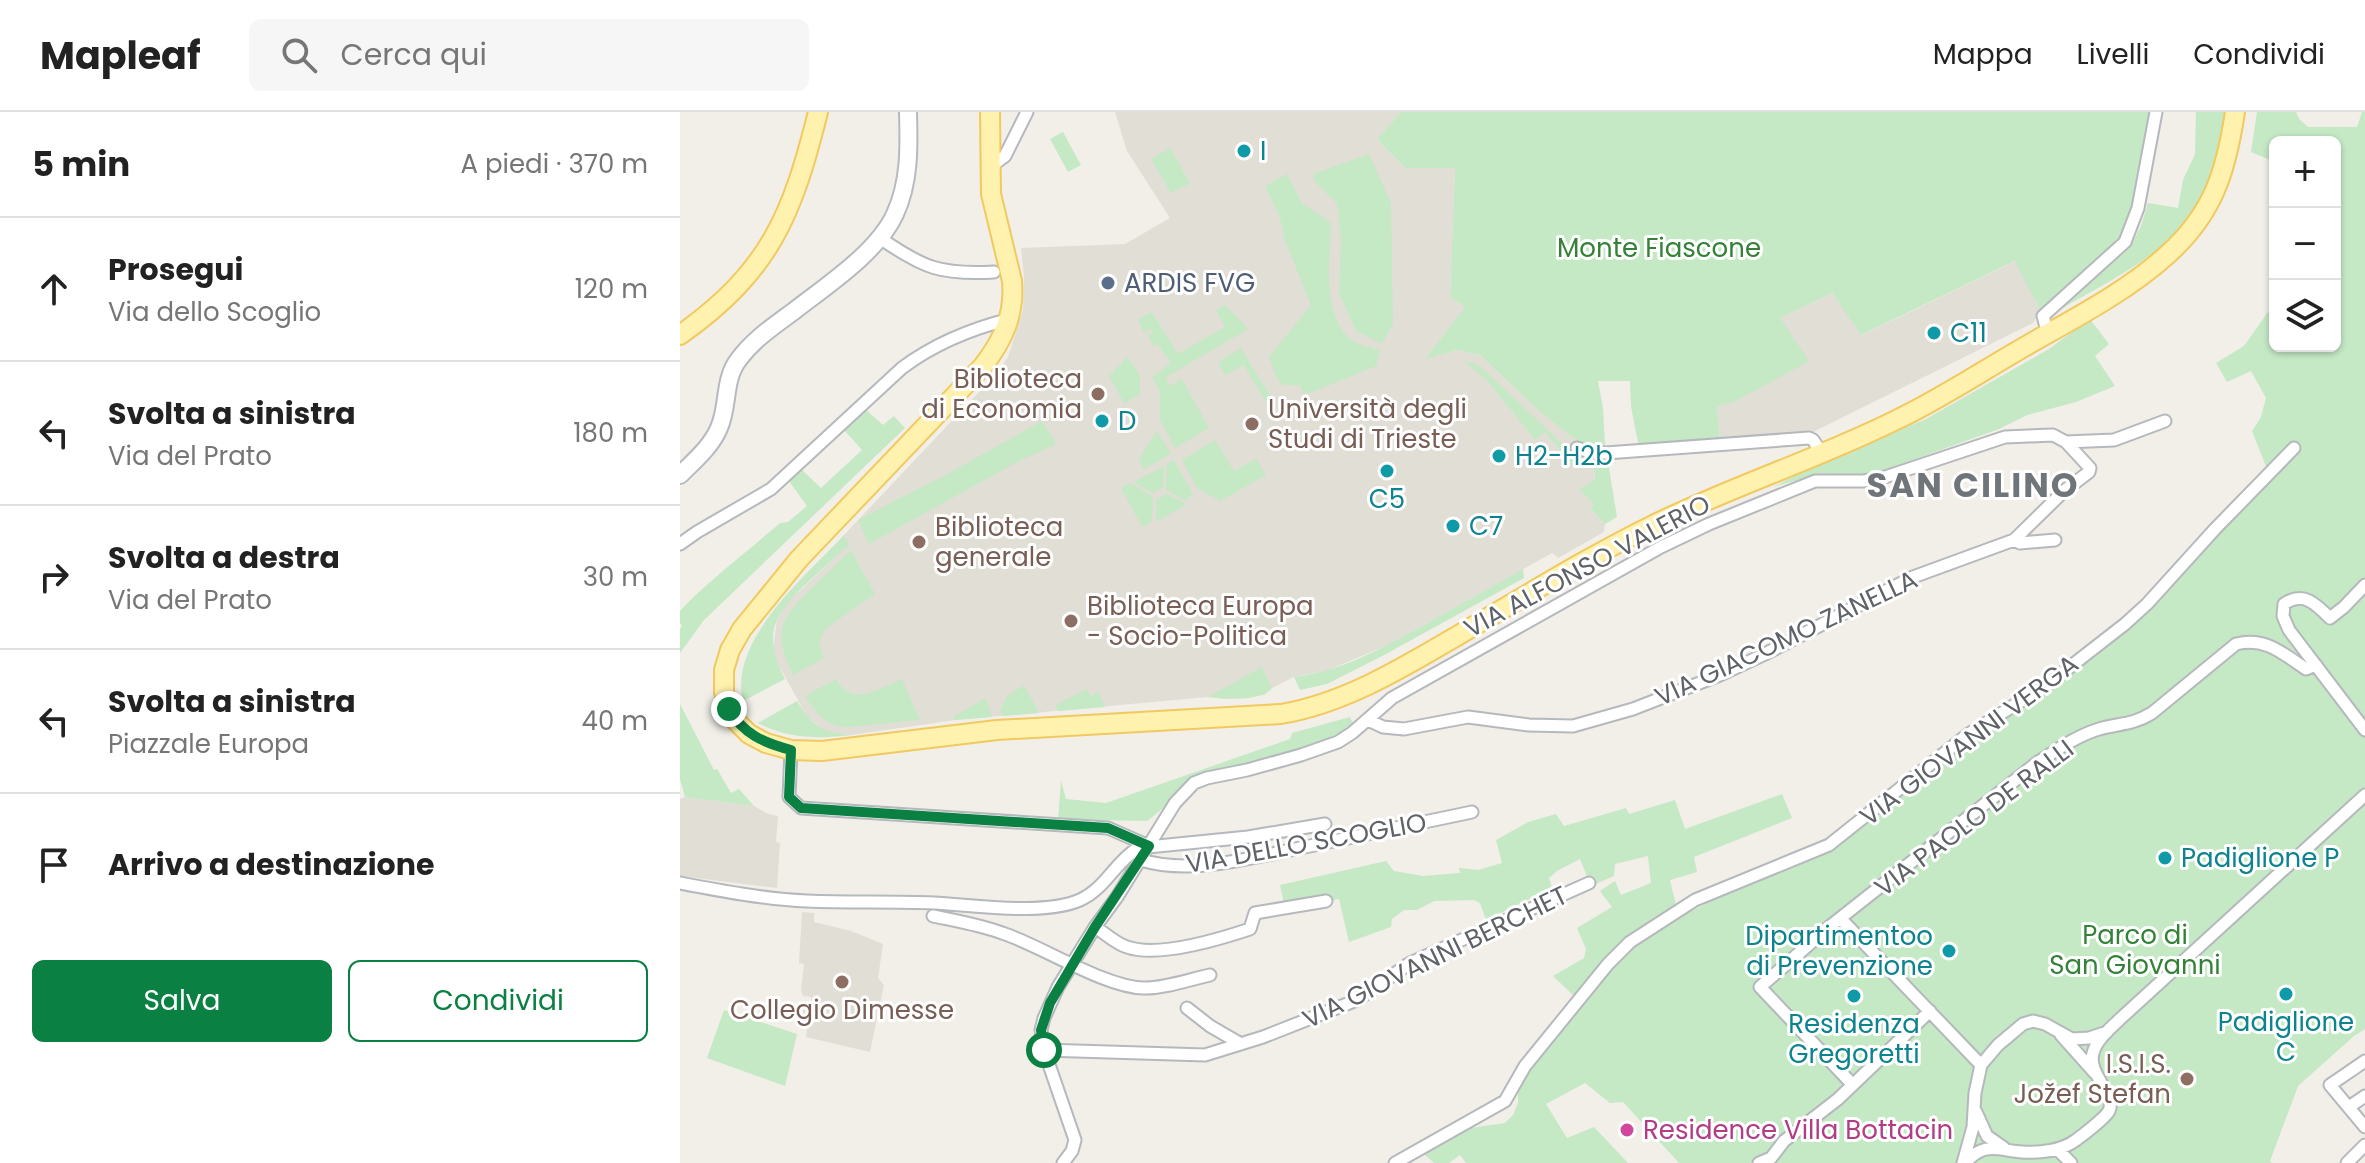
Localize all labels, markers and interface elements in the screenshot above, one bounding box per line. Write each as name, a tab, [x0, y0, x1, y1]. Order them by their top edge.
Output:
search box	[249, 19, 809, 91]
text: Mapleaf	[40, 29, 201, 82]
icon: search	[277, 33, 321, 77]
text: Cerca qui	[341, 33, 487, 76]
text: Mappa	[1933, 35, 2033, 74]
text: Livelli	[2077, 35, 2149, 74]
text: Condividi	[2193, 35, 2325, 74]
place label: I	[1260, 133, 1266, 169]
map controls	[2269, 136, 2341, 352]
button: +	[2269, 136, 2341, 208]
text: 5 min	[32, 140, 130, 188]
marker: I	[1235, 142, 1253, 160]
text: A piedi · 370 m	[461, 146, 648, 182]
button: −	[2269, 208, 2341, 280]
park label: Monte Fiascone	[1557, 230, 1761, 266]
text: Prosegui	[108, 248, 243, 291]
place label: ARDIS FVG	[1124, 265, 1255, 301]
icon: ahead	[32, 267, 76, 311]
text: 120 m	[575, 271, 648, 307]
marker: ARDIS FVG	[1099, 274, 1117, 292]
button: layers	[2269, 280, 2341, 352]
text: Via dello Scoglio	[108, 294, 321, 330]
place label: C11	[1950, 315, 1987, 351]
marker: C11	[1925, 324, 1943, 342]
place label: Biblioteca di Economia	[921, 361, 1082, 427]
marker: Biblioteca di Economia	[1089, 385, 1107, 403]
place label: Università degli Studi di Trieste	[1268, 391, 1467, 457]
text: Svolta a sinistra	[108, 392, 356, 435]
place label: D	[1118, 403, 1136, 439]
icon: left	[32, 411, 76, 455]
marker: D	[1093, 412, 1111, 430]
text: 180 m	[573, 415, 648, 451]
marker: Università degli Studi di Trieste	[1243, 415, 1261, 433]
text: Via del Prato	[108, 438, 272, 474]
place label: H2-H2b	[1515, 438, 1613, 474]
marker: H2-H2b	[1490, 447, 1508, 465]
district label: SAN CILINO	[1866, 461, 2080, 509]
marker: C5	[1378, 462, 1396, 480]
place label: C5	[1369, 481, 1405, 517]
street label: VIA ALFONSO VALERIO	[1458, 486, 1716, 646]
place label: C7	[1469, 508, 1503, 544]
place label: Biblioteca generale	[935, 509, 1063, 575]
marker: C7	[1444, 517, 1462, 535]
marker: Biblioteca generale	[910, 533, 928, 551]
text: Svolta a destra	[108, 536, 340, 579]
icon: right	[32, 555, 76, 599]
text: 30 m	[583, 559, 648, 595]
street label: VIA GIACOMO ZANELLA	[1649, 561, 1923, 715]
text: Via del Prato	[108, 582, 272, 618]
place label: Biblioteca Europa - Socio-Politica	[1087, 588, 1314, 654]
marker: Biblioteca Europa - Socio-Politica	[1062, 612, 1080, 630]
street label: VIA GIOVANNI VERGA	[1852, 646, 2086, 834]
text: Svolta a sinistra	[108, 680, 356, 723]
route end	[711, 691, 747, 727]
icon: left	[32, 699, 76, 743]
text: 40 m	[582, 703, 648, 739]
text: Piazzale Europa	[108, 726, 309, 762]
street label: VIA PAOLO DE RALLI	[1867, 731, 2081, 905]
street label: VIA DELLO SCOGLIO	[1183, 804, 1429, 882]
place label: Padiglione P	[2181, 840, 2339, 876]
icon: arrive	[32, 843, 76, 887]
text: Arrivo a destinazione	[108, 843, 434, 886]
marker: Padiglione P	[2156, 849, 2174, 867]
street label: VIA GIOVANNI BERCHET	[1296, 877, 1574, 1037]
park label: Parco di San Giovanni	[2049, 917, 2221, 983]
place label: Dipartimentoo di Prevenzione	[1745, 918, 1933, 984]
marker: Dipartimentoo di Prevenzione	[1940, 942, 1958, 960]
button: Salva	[32, 960, 332, 1042]
button: Condividi	[348, 960, 648, 1042]
marker: Collegio Dimesse	[833, 973, 851, 991]
marker: Padiglione C	[2277, 985, 2295, 1003]
marker: Residenza Gregoretti	[1845, 987, 1863, 1005]
place label: Collegio Dimesse	[730, 992, 954, 1028]
place label: Padiglione C	[2218, 1004, 2354, 1070]
place label: Residenza Gregoretti	[1788, 1006, 1920, 1072]
route start	[1026, 1032, 1062, 1068]
place label: I.S.I.S. Jožef Stefan	[2014, 1046, 2171, 1112]
marker: I.S.I.S. Jožef Stefan	[2178, 1070, 2196, 1088]
place label: Residence Villa Bottacin	[1643, 1112, 1953, 1148]
marker: Residence Villa Bottacin	[1618, 1121, 1636, 1139]

